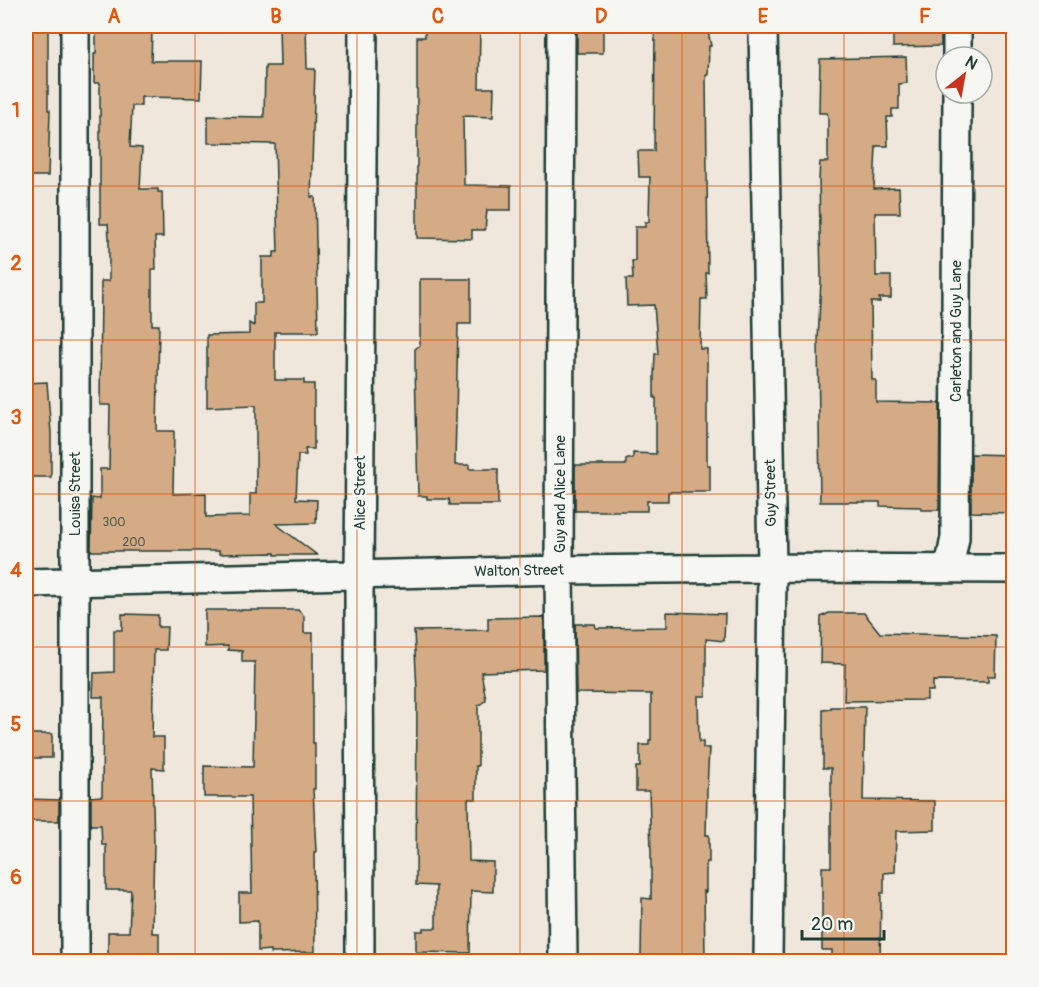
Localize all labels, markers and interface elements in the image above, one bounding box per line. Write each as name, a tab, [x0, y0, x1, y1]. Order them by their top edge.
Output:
text: A	[108, 4, 121, 29]
text: B	[270, 4, 282, 29]
text: C	[432, 4, 444, 29]
text: D	[595, 4, 608, 29]
text: E	[758, 4, 769, 29]
text: F	[919, 4, 931, 29]
north arrow	[934, 45, 994, 105]
text: N	[961, 52, 981, 74]
text: 1	[12, 98, 20, 123]
text: 2	[10, 251, 22, 276]
street label: Carleton and Guy Lane	[947, 259, 966, 402]
text: 3	[10, 405, 22, 430]
street label: Guy and Alice Lane	[551, 434, 570, 553]
street label: Louisa Street	[66, 451, 85, 536]
street label: Alice Street	[351, 455, 370, 530]
street label: Guy Street	[761, 458, 781, 527]
house number: 300	[102, 515, 126, 530]
house number: 200	[122, 535, 146, 550]
text: 4	[10, 558, 22, 583]
street label: Walton Street	[474, 561, 565, 581]
text: 5	[11, 712, 22, 737]
text: 6	[10, 865, 22, 890]
scale bar	[802, 903, 884, 941]
text: 20 m	[811, 913, 853, 936]

